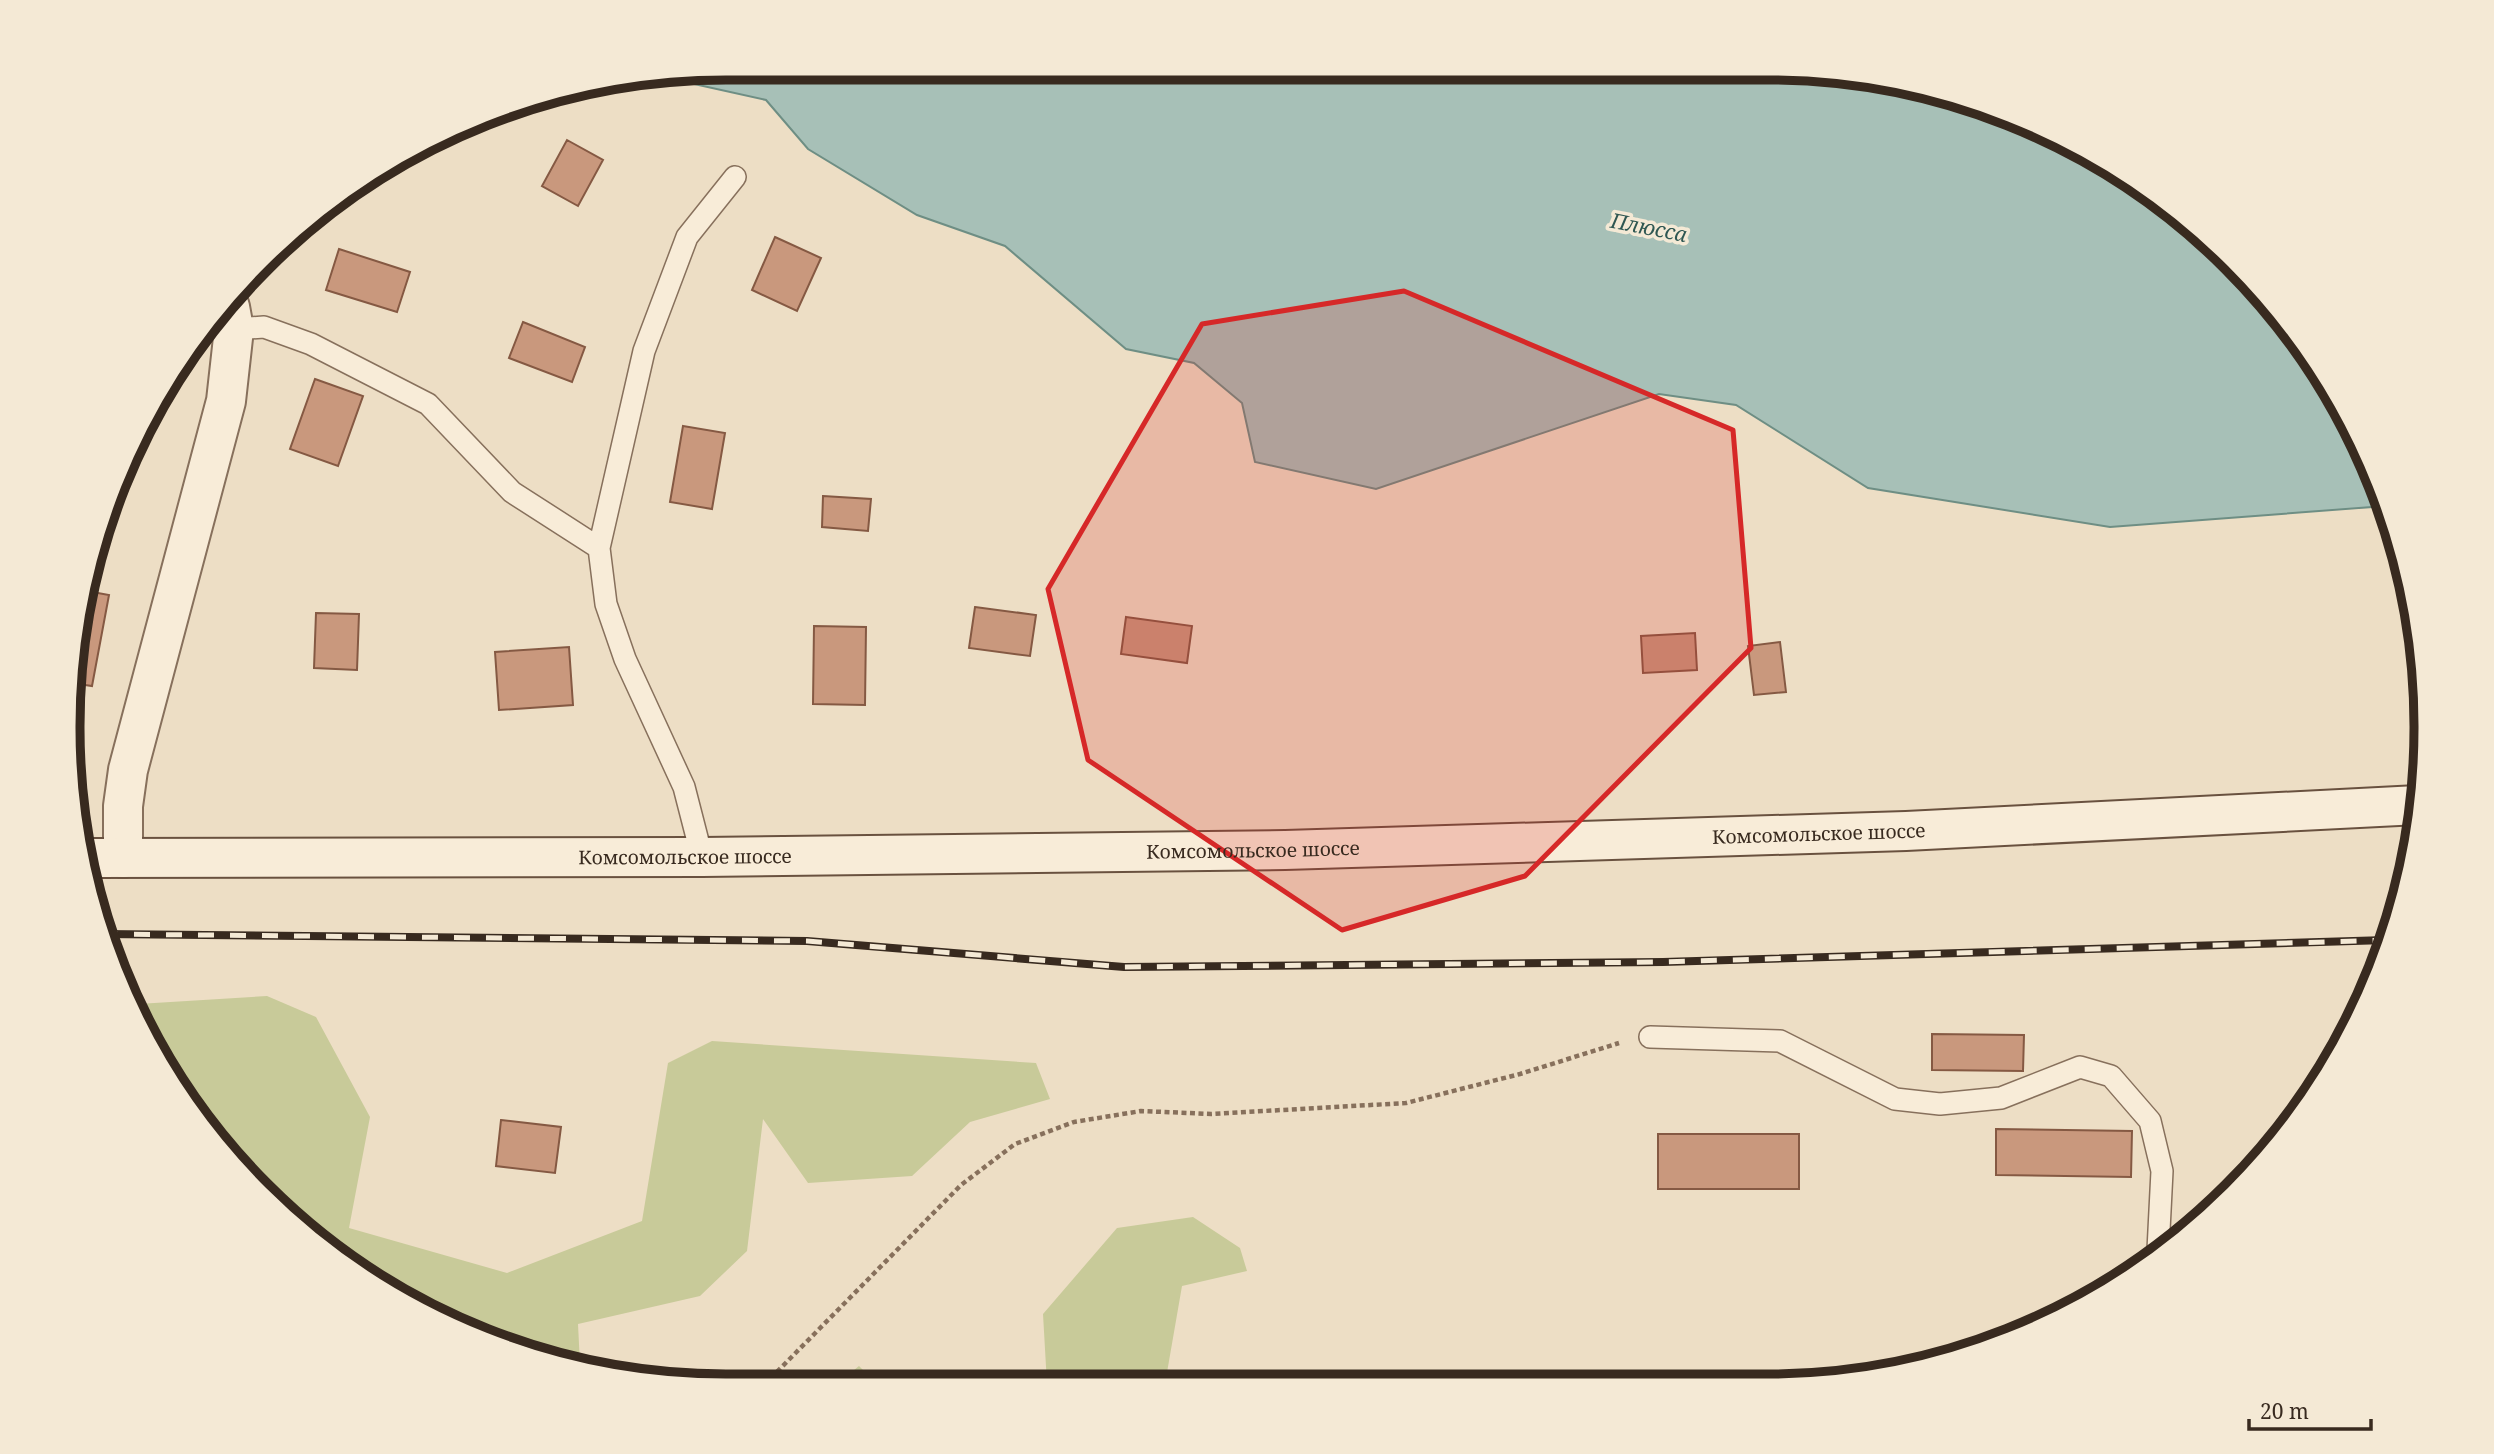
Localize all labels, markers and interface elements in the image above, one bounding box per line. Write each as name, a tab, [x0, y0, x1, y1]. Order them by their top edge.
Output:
water label: Плюсса	[1607, 206, 1690, 248]
street label: Комсомольское шоссе	[1712, 817, 1926, 850]
street label: Комсомольское шоссе	[1146, 835, 1360, 865]
street label: Комсомольское шоссе	[578, 843, 792, 870]
scale bar	[2249, 1388, 2372, 1432]
text: 20 m	[2260, 1397, 2309, 1425]

